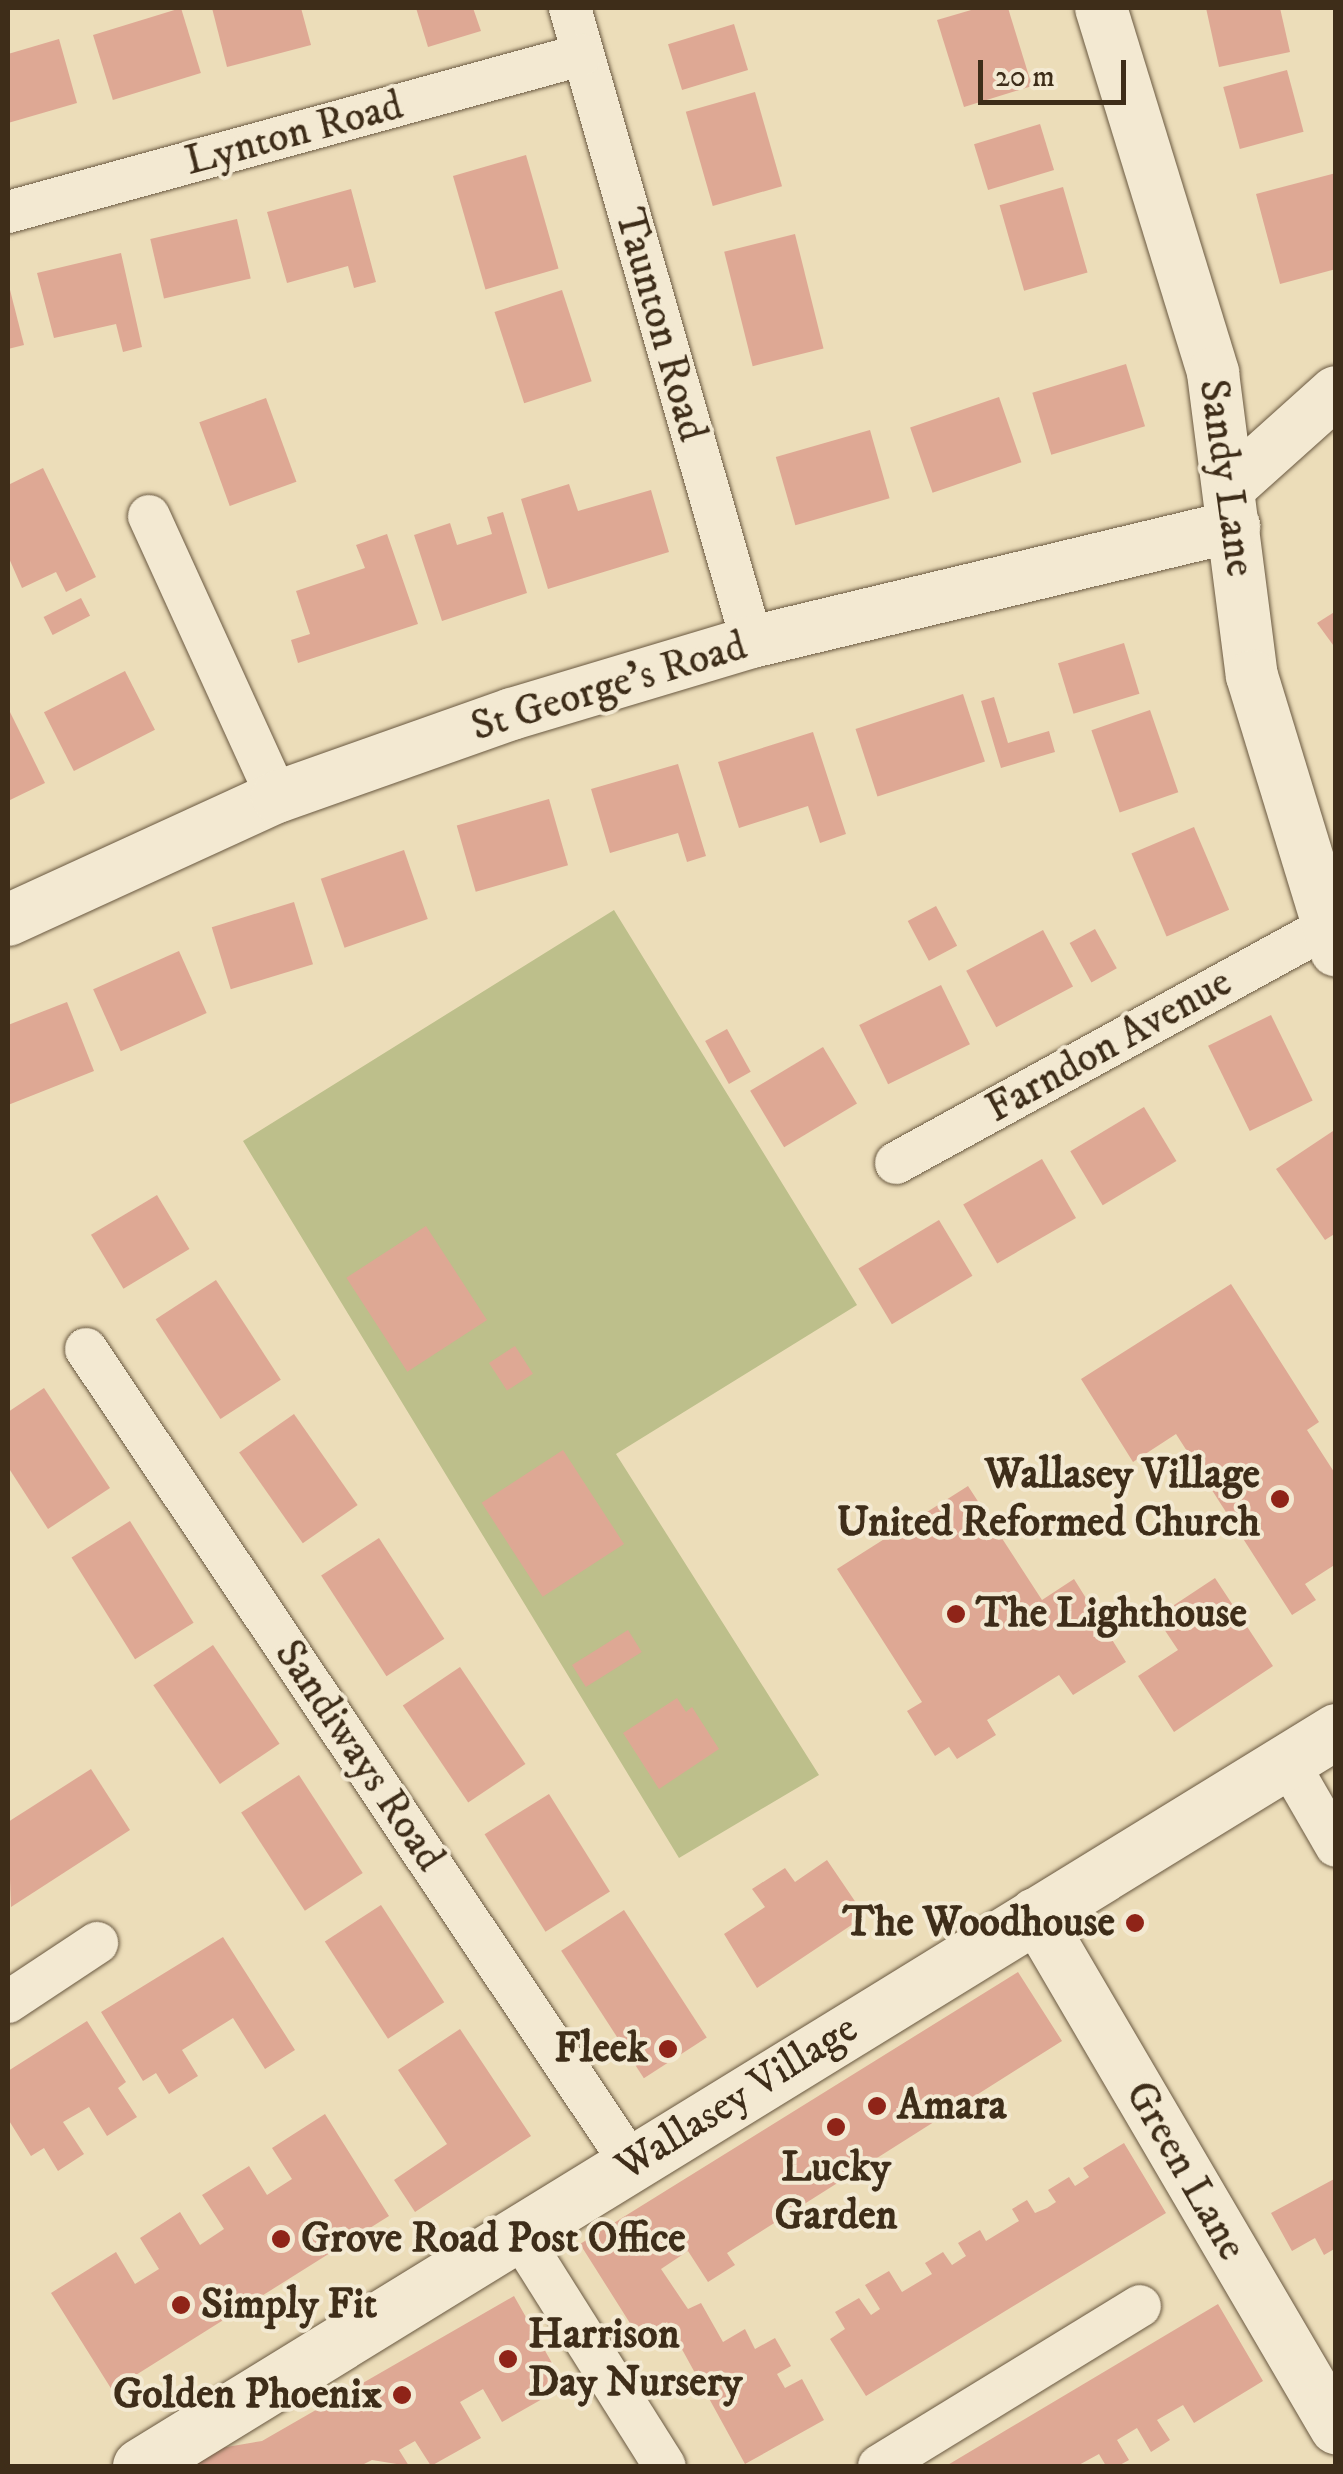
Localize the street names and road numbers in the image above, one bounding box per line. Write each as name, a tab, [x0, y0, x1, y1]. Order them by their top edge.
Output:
street label: Lynton Road	[180, 81, 408, 187]
street label: Taunton Road	[603, 203, 717, 447]
street label: Sandy Lane	[1187, 376, 1265, 580]
street label: St George's Road	[465, 621, 753, 753]
street label: Farndon Avenue	[977, 958, 1241, 1134]
street label: Sandiways Road	[263, 1631, 455, 1881]
street label: Wallasey Village	[607, 2004, 867, 2192]
street label: Green Lane	[1114, 2073, 1256, 2269]

